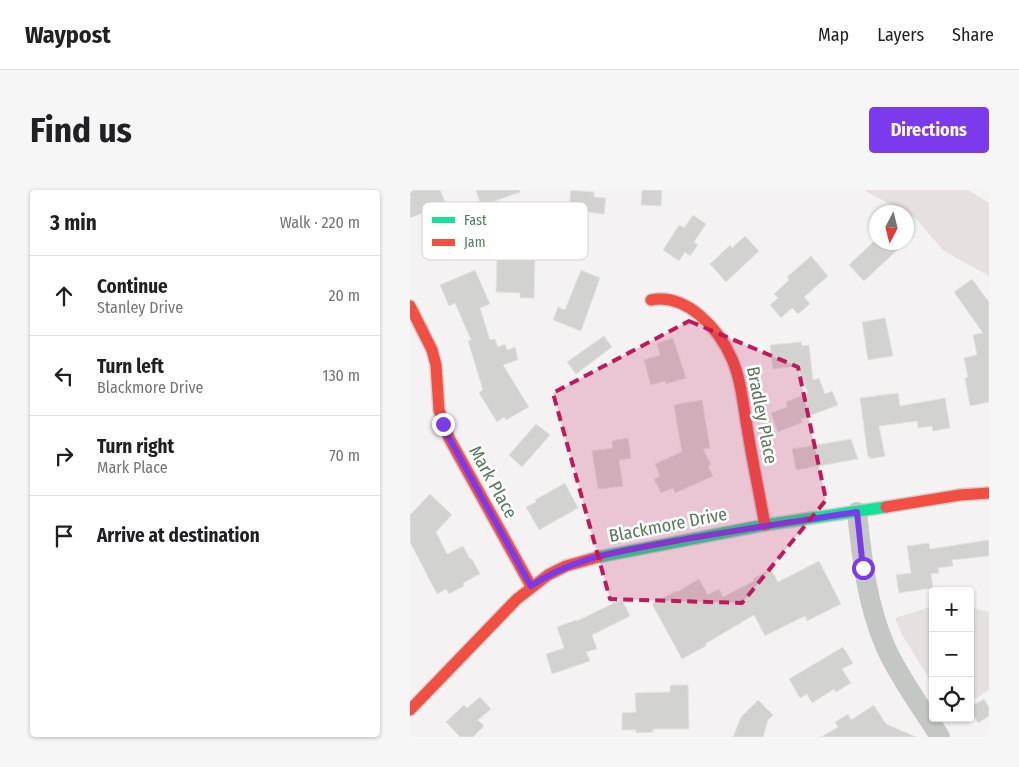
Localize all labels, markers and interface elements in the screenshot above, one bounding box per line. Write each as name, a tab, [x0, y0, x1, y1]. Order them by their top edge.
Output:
text: Waypost	[25, 21, 111, 49]
text: Map	[818, 24, 849, 46]
text: Layers	[877, 24, 924, 46]
text: Share	[952, 24, 994, 46]
button: Directions	[869, 107, 989, 153]
text: Find us	[30, 109, 132, 151]
legend	[422, 202, 588, 260]
north arrow	[869, 205, 914, 250]
text: 3 min	[50, 210, 97, 236]
text: Fast	[464, 212, 487, 229]
text: Walk · 220 m	[280, 213, 360, 232]
text: Jam	[464, 234, 485, 251]
text: Continue	[97, 275, 168, 298]
icon: ahead	[50, 282, 78, 310]
text: 20 m	[329, 286, 360, 305]
text: Stanley Drive	[97, 298, 183, 317]
text: Turn left	[97, 355, 164, 378]
icon: left	[50, 362, 78, 390]
street label: Bradley Place	[742, 364, 782, 466]
text: 130 m	[322, 366, 360, 385]
text: Blackmore Drive	[97, 378, 203, 397]
route end	[432, 413, 455, 436]
text: Turn right	[97, 435, 174, 458]
icon: right	[50, 442, 78, 470]
street label: Mark Place	[464, 442, 522, 522]
text: 70 m	[329, 446, 360, 465]
text: Mark Place	[97, 458, 168, 477]
street label: Blackmore Drive	[607, 503, 729, 547]
icon: arrive	[50, 522, 78, 550]
text: Arrive at destination	[97, 524, 260, 547]
route start	[852, 557, 875, 580]
map controls	[929, 587, 974, 722]
button: +	[929, 587, 974, 632]
button: −	[929, 632, 974, 677]
button: locate	[929, 677, 974, 722]

